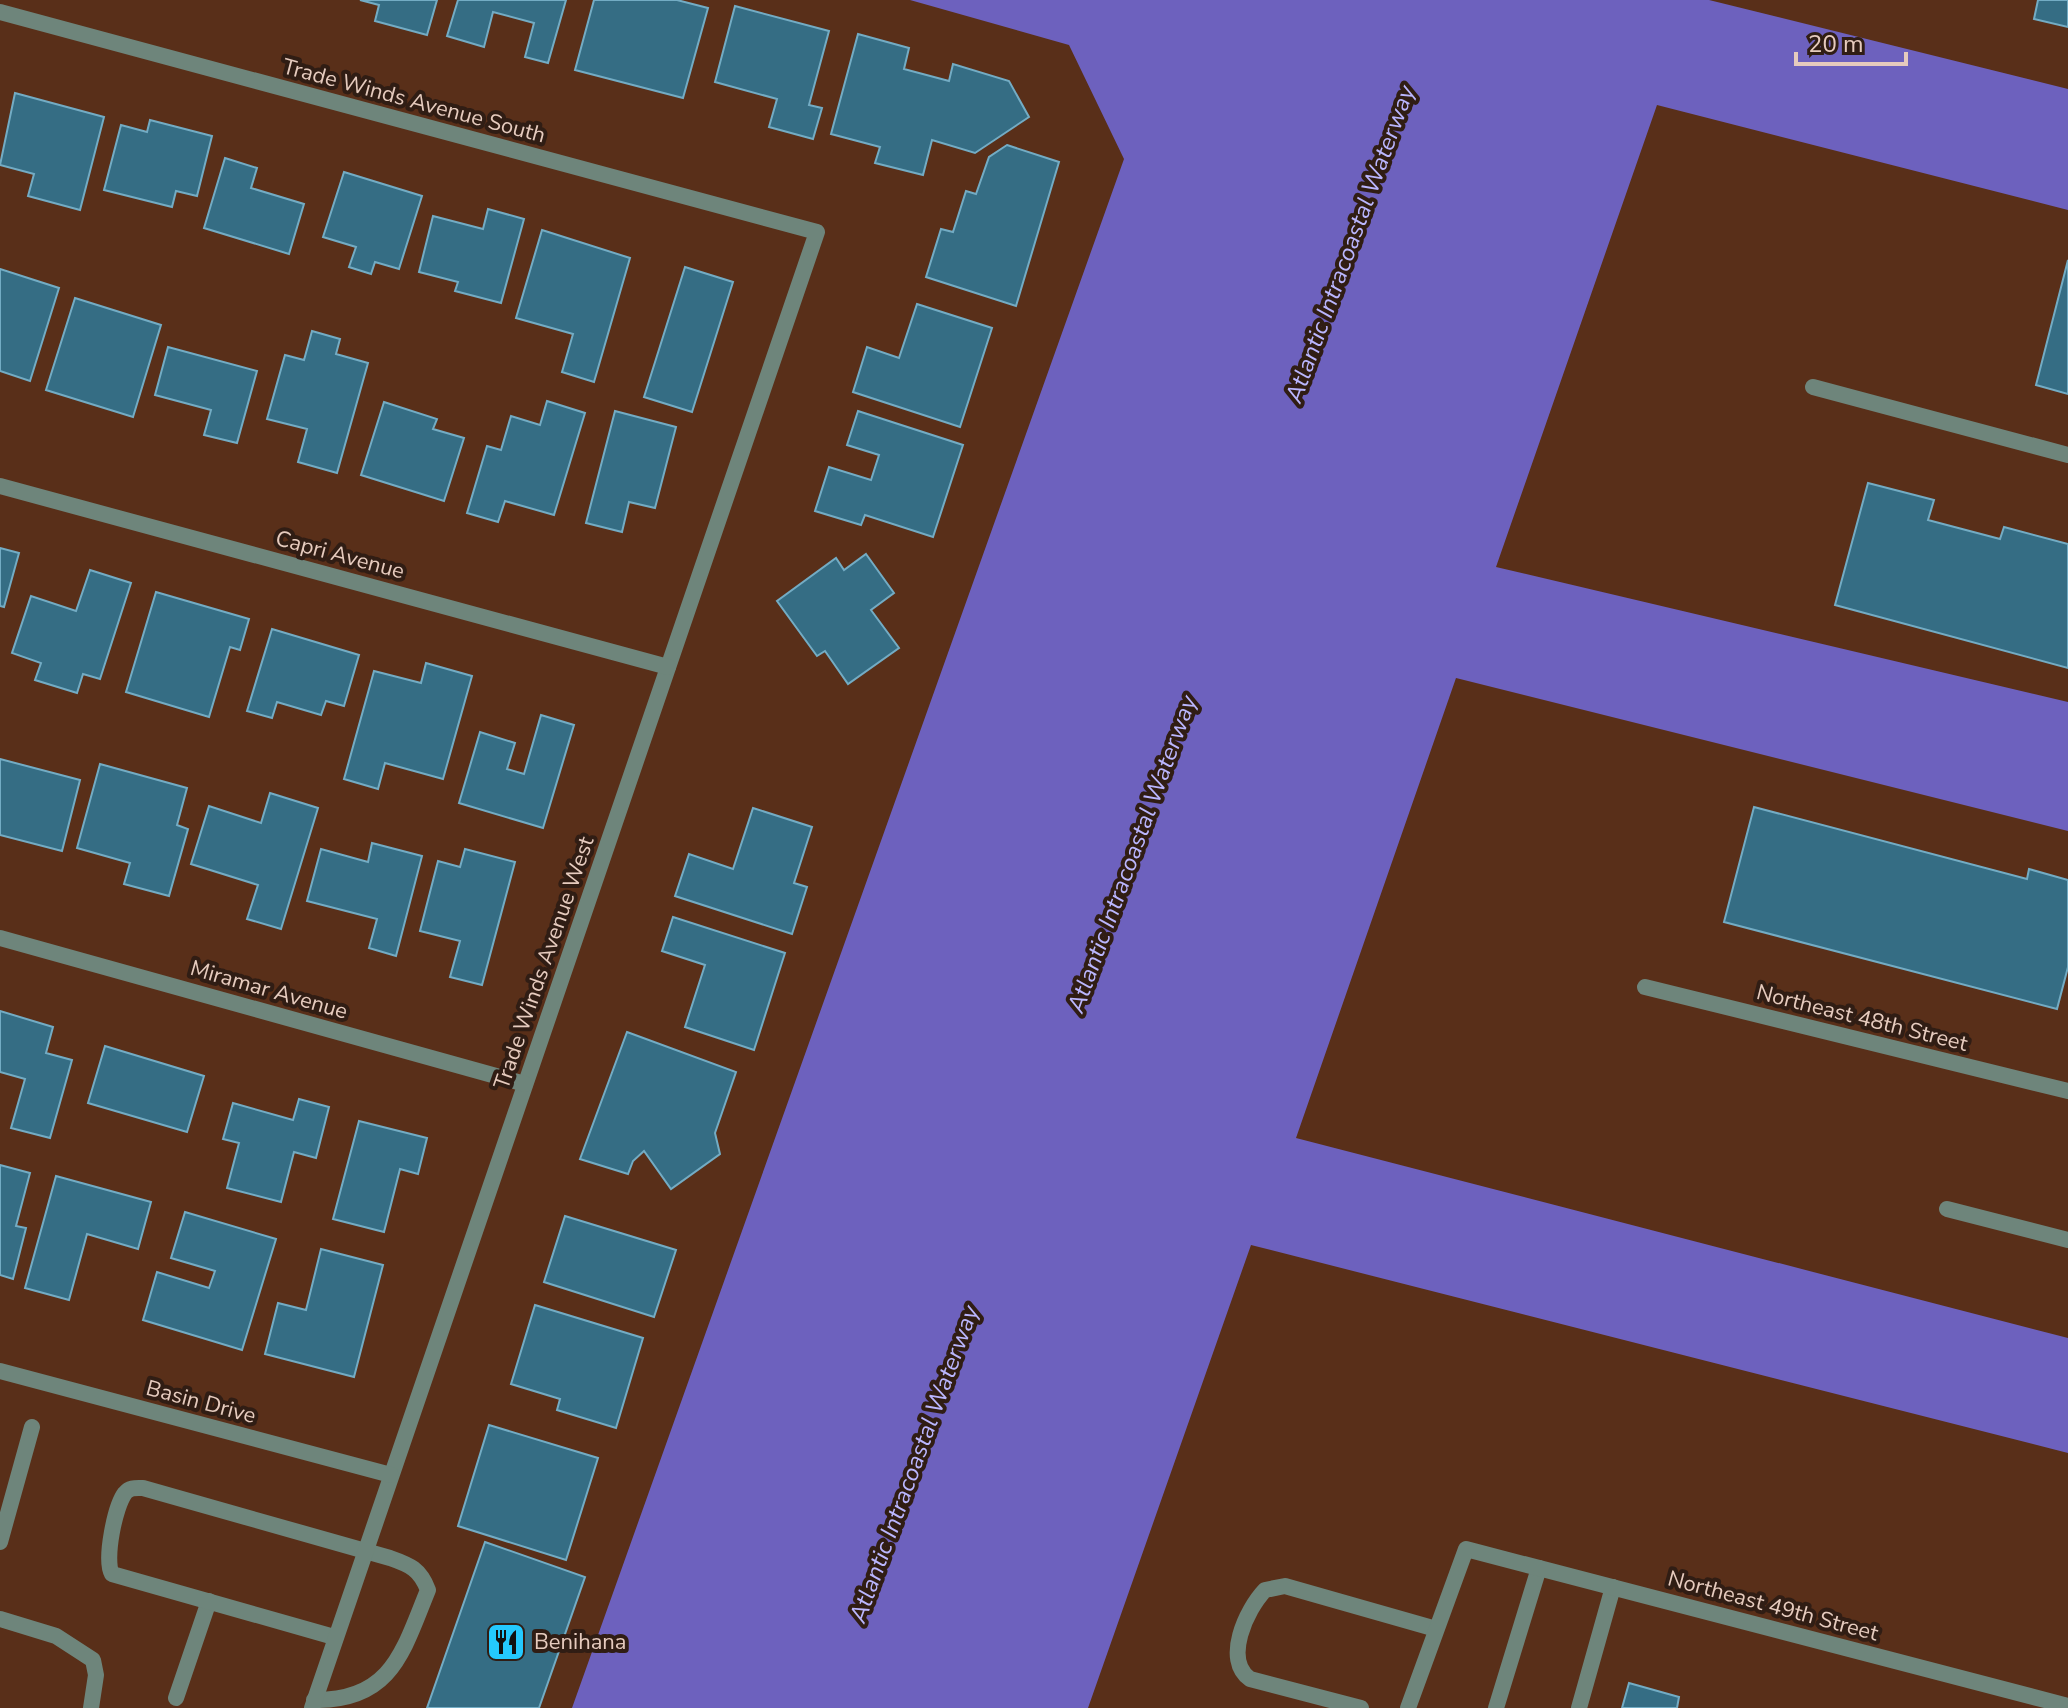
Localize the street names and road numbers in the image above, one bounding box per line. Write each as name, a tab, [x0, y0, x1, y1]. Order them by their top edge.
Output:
street label: Trade Winds Avenue South	[279, 51, 549, 151]
street label: Capri Avenue	[272, 523, 408, 587]
street label: Trade Winds Avenue West	[487, 832, 601, 1093]
street label: Miramar Avenue	[187, 953, 351, 1027]
street label: Northeast 48th Street	[1753, 977, 1971, 1059]
street label: Basin Drive	[143, 1373, 259, 1431]
street label: Northeast 49th Street	[1664, 1563, 1882, 1649]

